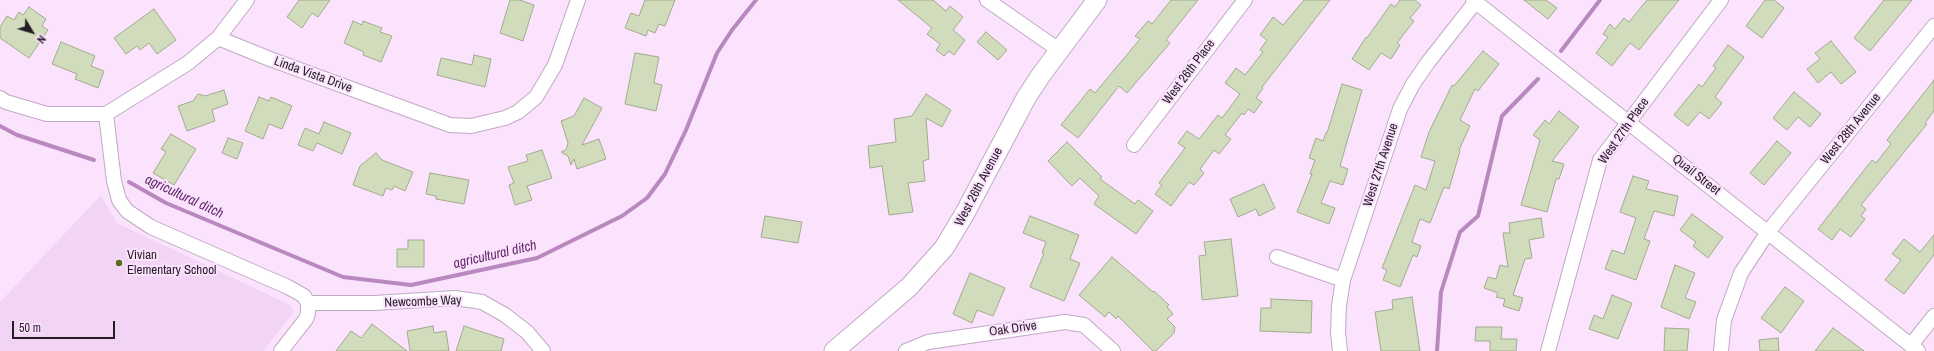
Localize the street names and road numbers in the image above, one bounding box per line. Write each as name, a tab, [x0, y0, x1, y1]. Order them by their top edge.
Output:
street label: West 26th Place	[1159, 36, 1219, 108]
street label: Linda Vista Drive	[272, 54, 354, 96]
street label: West 28th Avenue	[1818, 90, 1884, 168]
street label: West 27th Place	[1595, 95, 1653, 167]
street label: West 27th Avenue	[1360, 121, 1402, 209]
street label: West 26th Avenue	[952, 145, 1006, 229]
street label: Quail Street	[1669, 151, 1723, 199]
street label: Newcombe Way	[384, 293, 462, 311]
street label: Oak Drive	[988, 318, 1038, 340]

